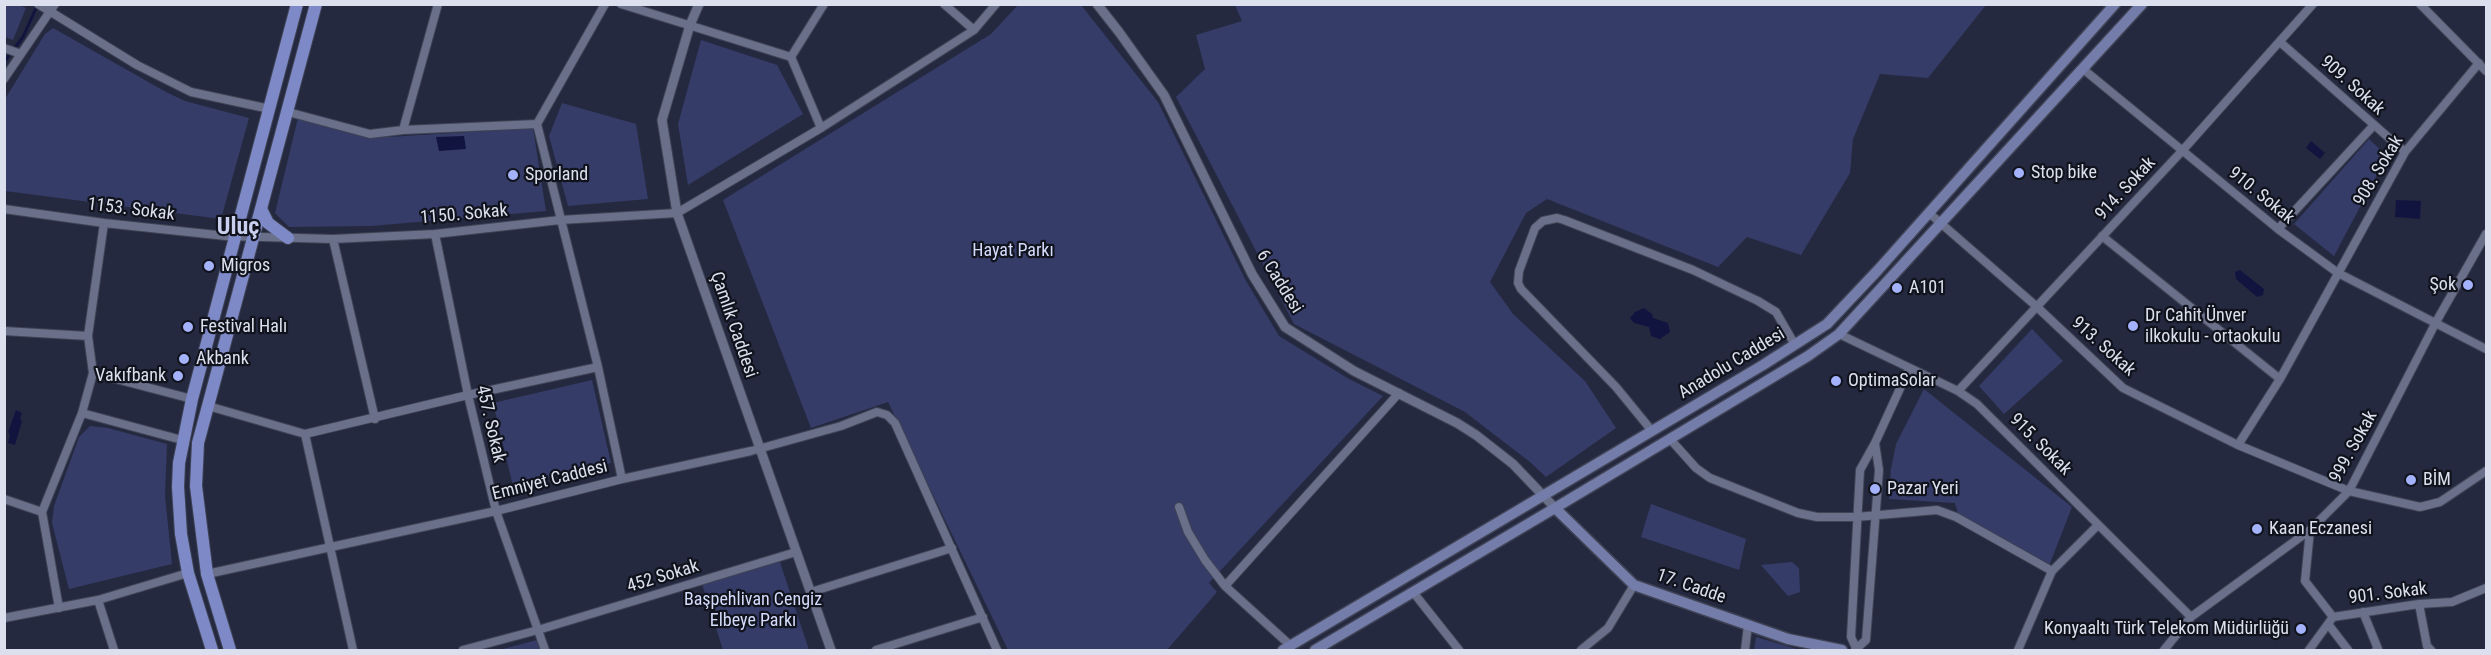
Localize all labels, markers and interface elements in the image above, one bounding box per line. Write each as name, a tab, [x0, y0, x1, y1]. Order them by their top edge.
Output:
street label: 909. Sokak	[2316, 52, 2388, 120]
street label: 908. Sokak	[2349, 132, 2409, 210]
street label: 914. Sokak	[2091, 153, 2161, 225]
place label: Stop bike	[2031, 162, 2097, 184]
street label: 910. Sokak	[2224, 163, 2298, 229]
place label: Sporland	[525, 164, 588, 186]
marker: Stop bike	[2012, 166, 2026, 180]
marker: Sporland	[506, 168, 520, 182]
street label: 1153. Sokak	[86, 194, 176, 226]
street label: 1150. Sokak	[419, 200, 509, 230]
district label: Uluç	[217, 214, 259, 242]
park label: Hayat Parkı	[972, 240, 1054, 262]
street label: 6 Caddesi	[1251, 246, 1307, 318]
place label: Migros	[221, 255, 270, 277]
marker: Migros	[202, 259, 216, 273]
street label: Çamlık Caddesi	[705, 269, 761, 381]
place label: Şok	[2430, 274, 2456, 296]
place label: A101	[1909, 277, 1946, 299]
marker: Şok	[2461, 278, 2475, 292]
marker: A101	[1890, 281, 1904, 295]
place label: Dr Cahit Ünver ilkokulu - ortaokulu	[2145, 305, 2280, 348]
street label: 913. Sokak	[2067, 313, 2139, 381]
place label: Festival Halı	[200, 316, 287, 338]
marker: Dr Cahit Ünver ilkokulu - ortaokulu	[2126, 319, 2140, 333]
marker: Festival Halı	[181, 320, 195, 334]
street label: Anadolu Caddesi	[1675, 324, 1789, 404]
place label: Akbank	[196, 348, 249, 370]
marker: Akbank	[177, 352, 191, 366]
place label: Vakıfbank	[95, 365, 166, 387]
marker: Vakıfbank	[171, 369, 185, 383]
place label: OptimaSolar	[1848, 370, 1936, 392]
marker: OptimaSolar	[1829, 374, 1843, 388]
street label: 457. Sokak	[471, 383, 509, 465]
street label: 999. Sokak	[2325, 407, 2383, 487]
street label: 915. Sokak	[2005, 410, 2075, 480]
street label: Emniyet Caddesi	[490, 456, 610, 506]
place label: BİM	[2423, 469, 2451, 491]
marker: BİM	[2404, 473, 2418, 487]
place label: Pazar Yeri	[1887, 478, 1959, 500]
marker: Pazar Yeri	[1868, 482, 1882, 496]
place label: Kaan Eczanesi	[2269, 518, 2372, 540]
marker: Kaan Eczanesi	[2250, 522, 2264, 536]
street label: 452 Sokak	[624, 556, 702, 598]
street label: 17. Cadde	[1654, 565, 1728, 609]
street label: 901. Sokak	[2348, 578, 2428, 610]
park label: Başpehlivan Cengiz Elbeye Parkı	[684, 589, 822, 632]
place label: Konyaaltı Türk Telekom Müdürlüğü	[2044, 618, 2289, 640]
marker: Konyaaltı Türk Telekom Müdürlüğü	[2294, 622, 2308, 636]

